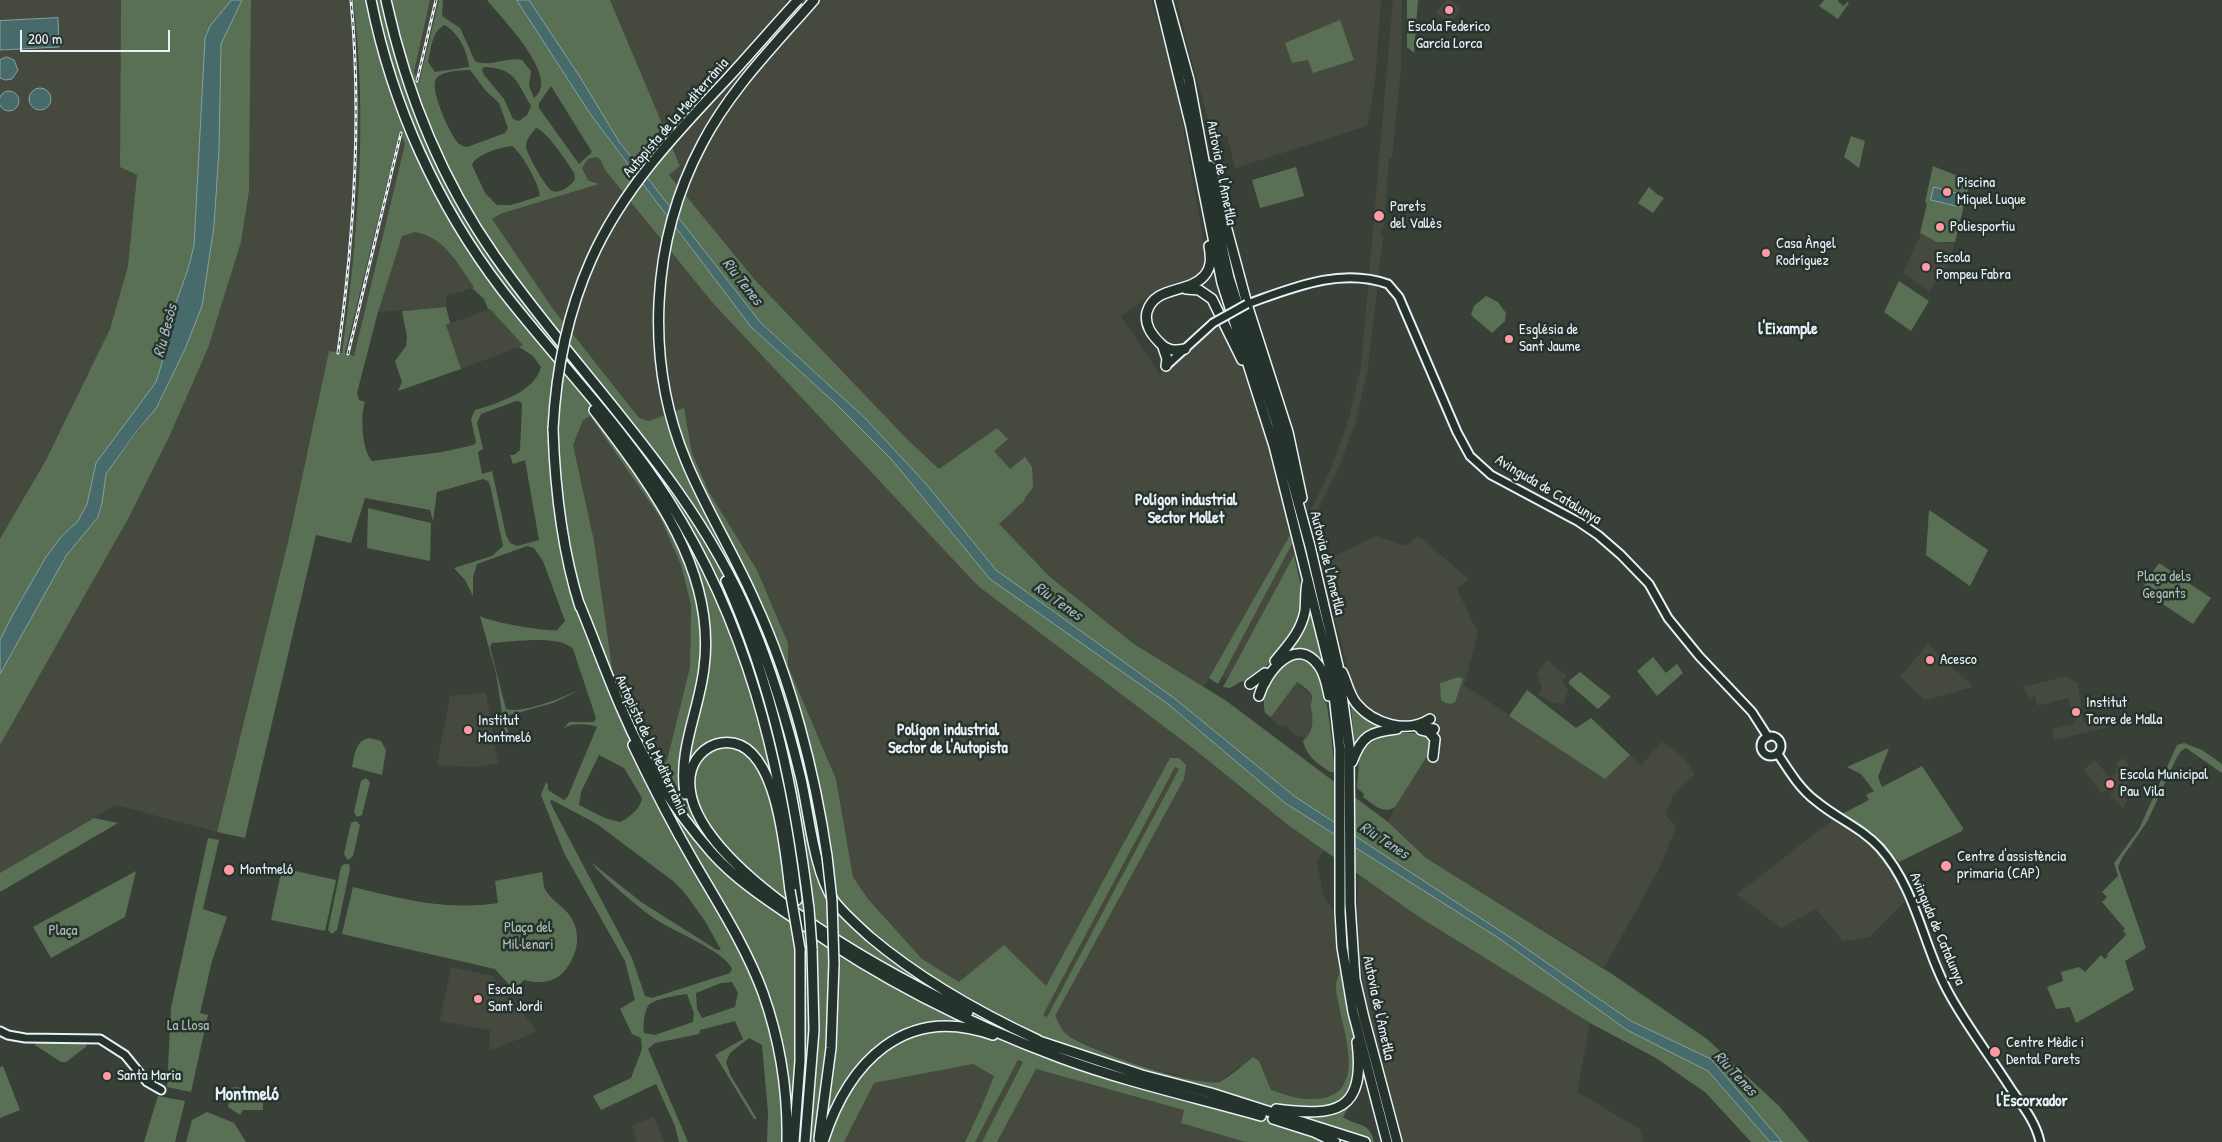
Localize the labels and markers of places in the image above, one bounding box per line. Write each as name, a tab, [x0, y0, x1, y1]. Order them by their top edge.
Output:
marker: Escola Federico García Lorca	[1443, 4, 1455, 16]
place label: Escola Federico García Lorca	[1408, 18, 1490, 53]
place label: Piscina Miquel Luque	[1957, 174, 2026, 209]
marker: Piscina Miquel Luque	[1941, 186, 1953, 198]
place label: Parets del Vallès	[1390, 198, 1442, 233]
marker: Parets del Vallès	[1372, 209, 1386, 223]
place label: Poliesportiu	[1950, 218, 2015, 236]
marker: Poliesportiu	[1934, 221, 1946, 233]
place label: Casa Àngel Rodríguez	[1776, 235, 1836, 270]
marker: Casa Àngel Rodríguez	[1760, 247, 1772, 259]
place label: Escola Pompeu Fabra	[1936, 249, 2011, 284]
marker: Escola Pompeu Fabra	[1920, 261, 1932, 273]
place label: Església de Sant Jaume	[1519, 321, 1581, 356]
marker: Església de Sant Jaume	[1503, 333, 1515, 345]
place label: Acesco	[1940, 651, 1977, 669]
marker: Acesco	[1924, 654, 1936, 666]
place label: Institut Torre de Malla	[2086, 694, 2162, 729]
marker: Institut Torre de Malla	[2070, 706, 2082, 718]
place label: Institut Montmeló	[478, 712, 531, 747]
marker: Institut Montmeló	[462, 724, 474, 736]
place label: Escola Municipal Pau Vila	[2120, 766, 2208, 801]
marker: Escola Municipal Pau Vila	[2104, 778, 2116, 790]
place label: Centre d'assistència primaria (CAP)	[1957, 848, 2066, 883]
marker: Centre d'assistència primaria (CAP)	[1939, 859, 1953, 873]
place label: Montmeló	[240, 861, 293, 879]
marker: Montmeló	[222, 863, 236, 877]
place label: Escola Sant Jordi	[488, 981, 543, 1016]
marker: Escola Sant Jordi	[472, 993, 484, 1005]
place label: Centre Mèdic i Dental Parets	[2006, 1034, 2084, 1069]
marker: Centre Mèdic i Dental Parets	[1988, 1045, 2002, 1059]
place label: Santa Maria	[117, 1067, 181, 1085]
marker: Santa Maria	[101, 1070, 113, 1082]

